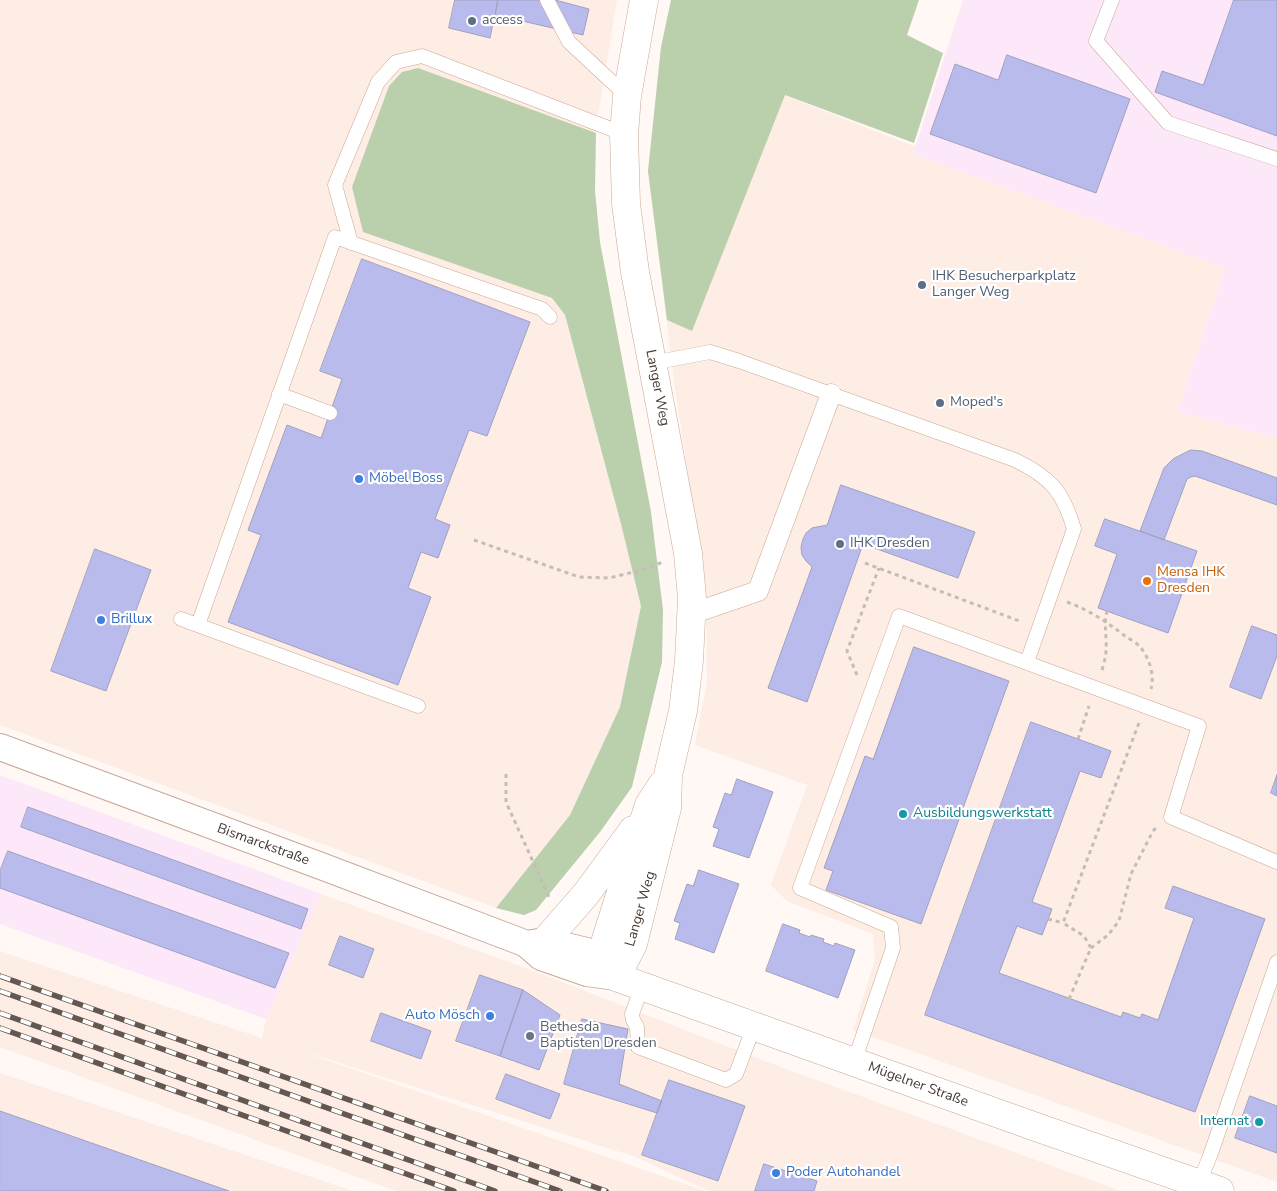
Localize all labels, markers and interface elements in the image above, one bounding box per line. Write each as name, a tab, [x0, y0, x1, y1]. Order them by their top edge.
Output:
place label: access	[482, 13, 523, 29]
marker: access	[466, 15, 478, 27]
place label: IHK Besucherparkplatz Langer Weg	[932, 269, 1076, 302]
marker: IHK Besucherparkplatz Langer Weg	[916, 279, 928, 291]
street label: Langer Weg	[641, 348, 673, 428]
place label: Moped's	[950, 395, 1003, 411]
marker: Moped's	[934, 397, 946, 409]
place label: Möbel Boss	[369, 471, 443, 487]
marker: Möbel Boss	[353, 473, 365, 485]
place label: IHK Dresden	[850, 536, 930, 552]
marker: IHK Dresden	[834, 538, 846, 550]
place label: Mensa IHK Dresden	[1157, 565, 1225, 598]
marker: Mensa IHK Dresden	[1141, 575, 1153, 587]
place label: Brillux	[111, 612, 152, 628]
marker: Brillux	[95, 614, 107, 626]
place label: Ausbildungswerkstatt	[913, 806, 1052, 822]
marker: Ausbildungswerkstatt	[897, 808, 909, 820]
street label: Bismarckstraße	[214, 820, 312, 870]
street label: Langer Weg	[622, 869, 660, 949]
place label: Auto Mösch	[405, 1008, 480, 1024]
marker: Auto Mösch	[484, 1010, 496, 1022]
place label: Bethesda Baptisten Dresden	[540, 1020, 657, 1052]
marker: Bethesda Baptisten Dresden	[524, 1030, 536, 1042]
street label: Mügelner Straße	[866, 1059, 970, 1111]
place label: Internat	[1200, 1114, 1249, 1130]
marker: Internat	[1253, 1116, 1265, 1128]
place label: Poder Autohandel	[786, 1165, 900, 1181]
marker: Poder Autohandel	[770, 1167, 782, 1179]

